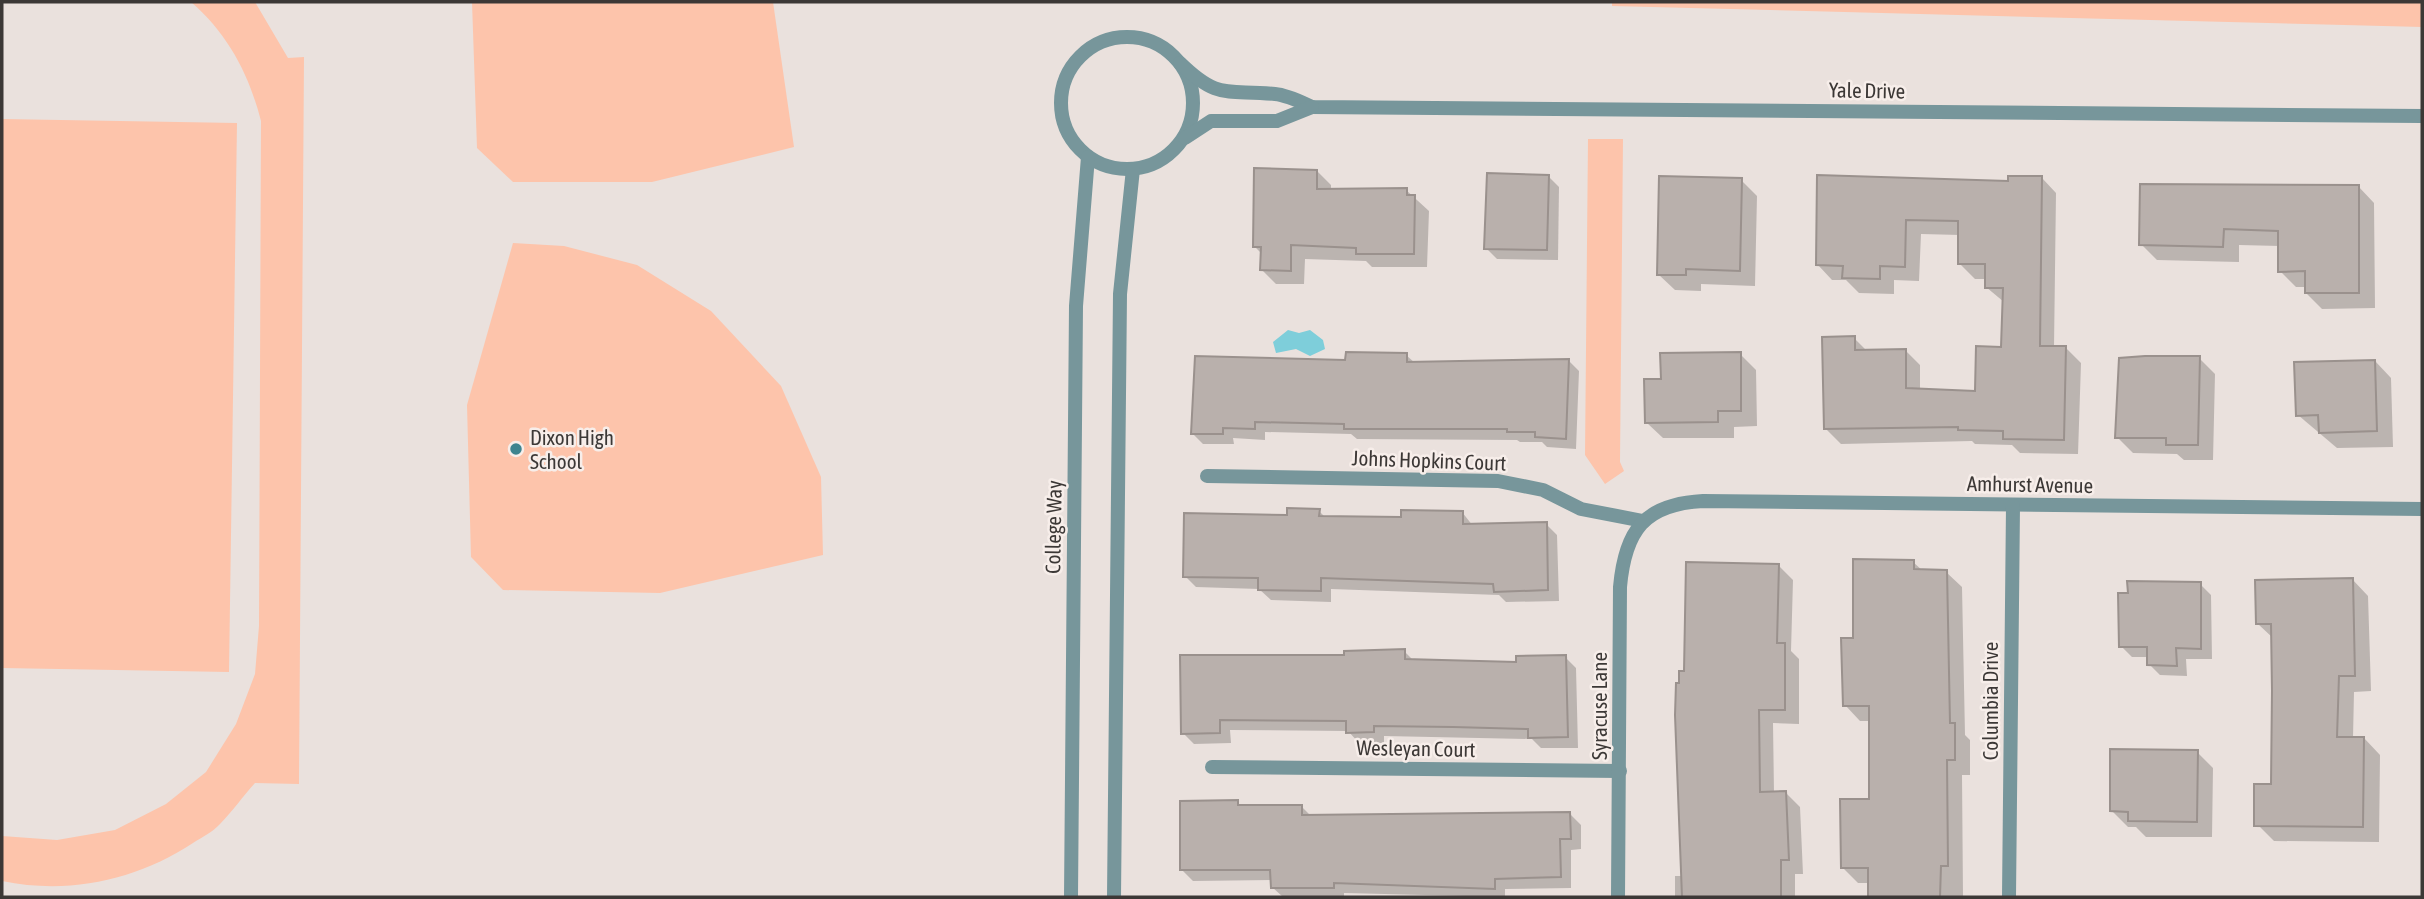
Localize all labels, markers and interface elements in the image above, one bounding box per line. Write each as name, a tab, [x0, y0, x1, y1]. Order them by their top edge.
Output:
street label: Yale Drive	[1829, 77, 1905, 103]
place label: Dixon High School	[530, 425, 614, 473]
marker: Dixon High School	[508, 441, 524, 457]
street label: Johns Hopkins Court	[1351, 445, 1507, 475]
street label: Amhurst Avenue	[1967, 471, 2093, 497]
street label: College Way	[1040, 480, 1066, 574]
street label: Columbia Drive	[1978, 642, 2002, 760]
street label: Syracuse Lane	[1587, 652, 1611, 760]
street label: Wesleyan Court	[1356, 735, 1476, 761]

